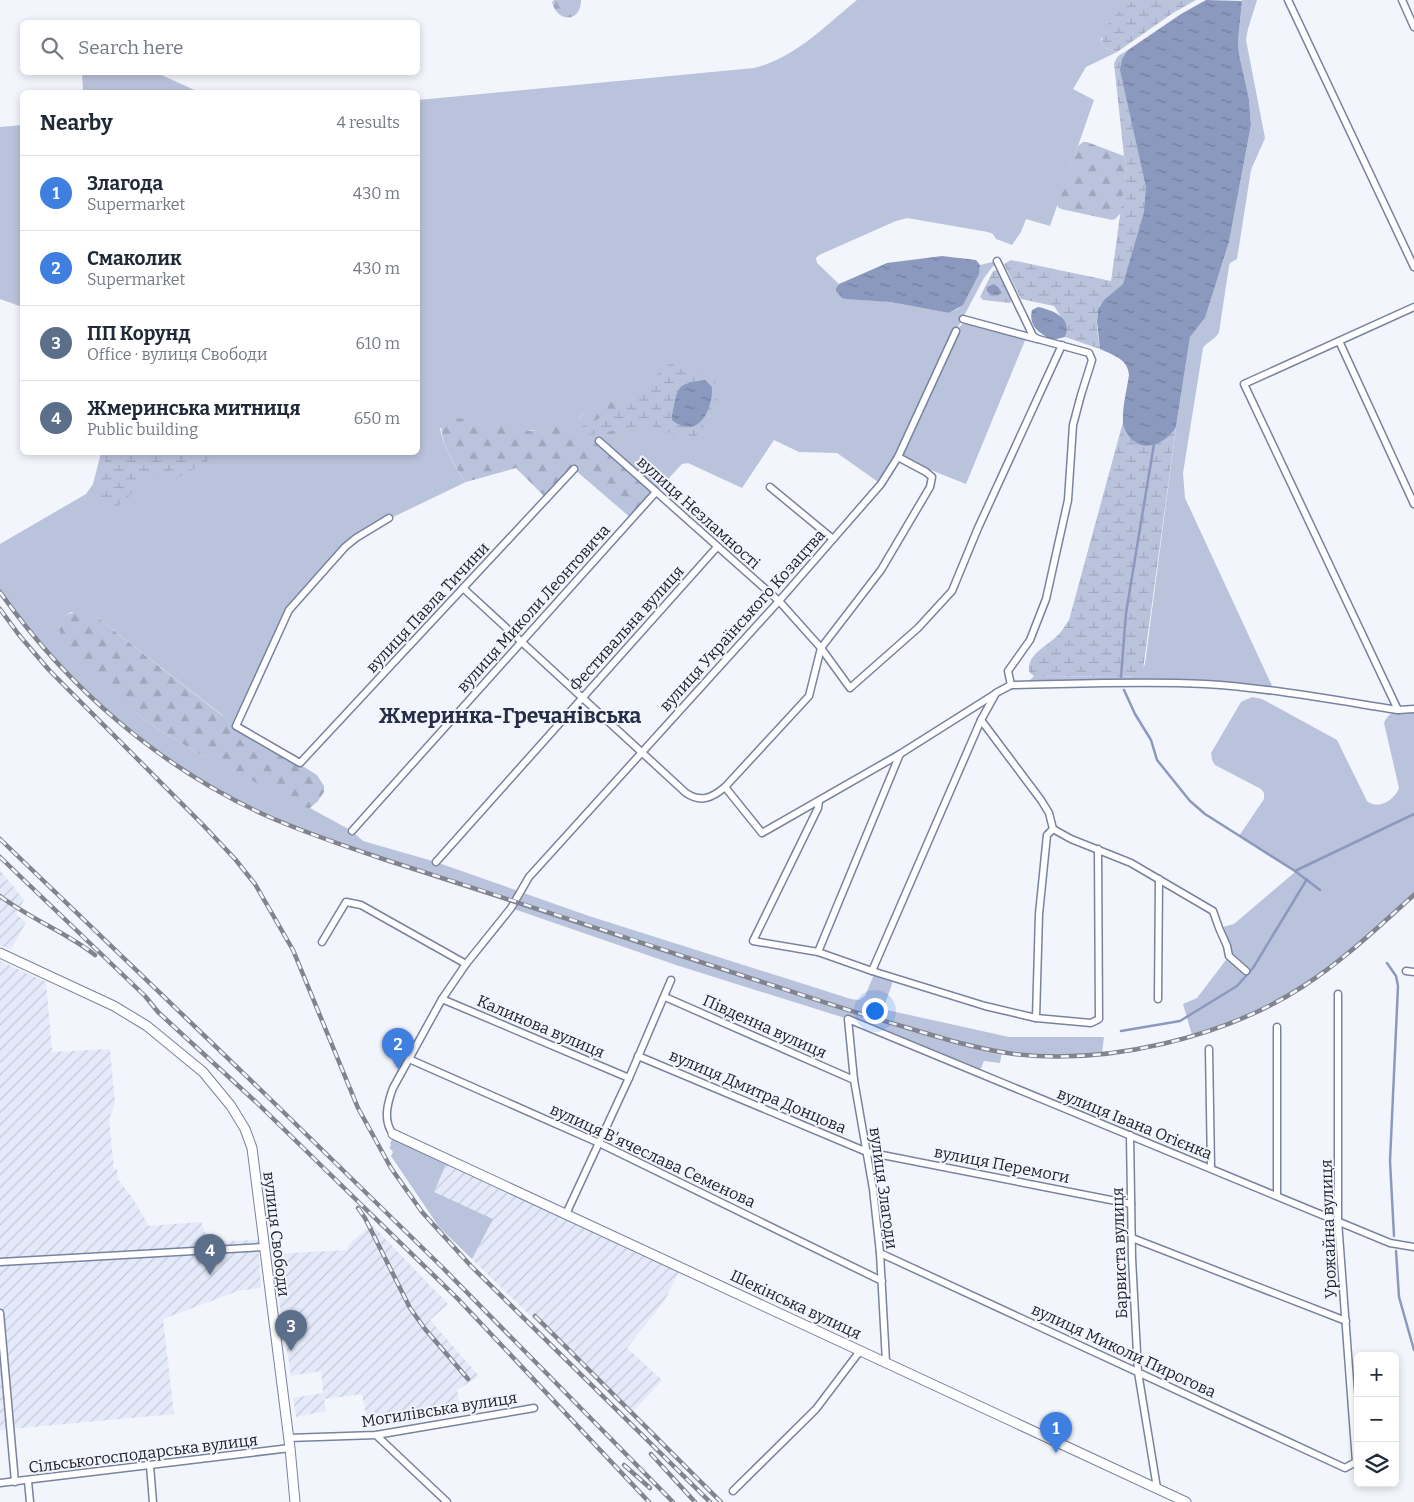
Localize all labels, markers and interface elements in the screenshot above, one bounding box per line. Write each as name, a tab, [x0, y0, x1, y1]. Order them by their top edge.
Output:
search box	[20, 20, 420, 75]
icon: search	[38, 34, 66, 62]
text: Search here	[78, 36, 183, 59]
text: Nearby	[40, 110, 113, 136]
text: 4 results	[337, 113, 400, 132]
text: Злагода	[87, 172, 163, 195]
text: 1	[53, 184, 59, 203]
text: 430 m	[353, 184, 400, 203]
text: Supermarket	[87, 195, 185, 214]
text: Смаколик	[87, 247, 182, 270]
text: 2	[51, 259, 61, 278]
text: 430 m	[353, 259, 400, 278]
text: Supermarket	[87, 270, 185, 289]
text: ПП Корунд	[87, 322, 191, 345]
text: 3	[51, 334, 61, 353]
text: 610 m	[356, 334, 400, 353]
text: Office · вулиця Свободи	[87, 345, 268, 364]
text: Жмеринська митниця	[87, 397, 301, 420]
text: 4	[51, 409, 61, 428]
text: 650 m	[354, 409, 400, 428]
text: Public building	[87, 420, 198, 439]
street label: вулиця Незламності	[633, 452, 764, 573]
street label: вулиця Миколи Леонтовича	[453, 520, 614, 696]
street label: вулиця Українського Козацтва	[656, 525, 829, 715]
street label: вулиця Павла Тичини	[362, 538, 493, 677]
street label: Фестивальна вулиця	[565, 562, 688, 695]
district label: Жмеринка-Гречанівська	[379, 703, 642, 729]
street label: Калинова вулиця	[474, 991, 608, 1062]
street label: Південна вулиця	[700, 991, 830, 1062]
your location	[862, 998, 888, 1024]
pin: 2	[382, 1028, 414, 1069]
street label: вулиця Дмитра Донцова	[667, 1046, 849, 1137]
street label: вулиця Івана Огієнка	[1055, 1084, 1215, 1163]
street label: вулиця В'ячеслава Семенова	[547, 1099, 759, 1212]
street label: вулиця Злагоди	[866, 1126, 901, 1250]
street label: вулиця Перемоги	[932, 1142, 1071, 1187]
street label: Урожайна вулиця	[1317, 1159, 1340, 1299]
street label: вулиця Свободи	[259, 1170, 294, 1298]
street label: Барвиста вулиця	[1108, 1187, 1131, 1319]
pin: 4	[194, 1234, 226, 1275]
street label: Шекінська вулиця	[727, 1266, 864, 1343]
street label: вулиця Миколи Пирогова	[1029, 1299, 1219, 1402]
pin: 3	[275, 1310, 307, 1351]
map controls	[1354, 1352, 1399, 1487]
button: +	[1354, 1352, 1399, 1397]
street label: Могилівська вулиця	[360, 1388, 518, 1431]
button: −	[1354, 1397, 1399, 1442]
pin: 1	[1040, 1412, 1072, 1453]
street label: Сільськогосподарська вулиця	[27, 1430, 259, 1477]
button: layers	[1354, 1442, 1399, 1487]

